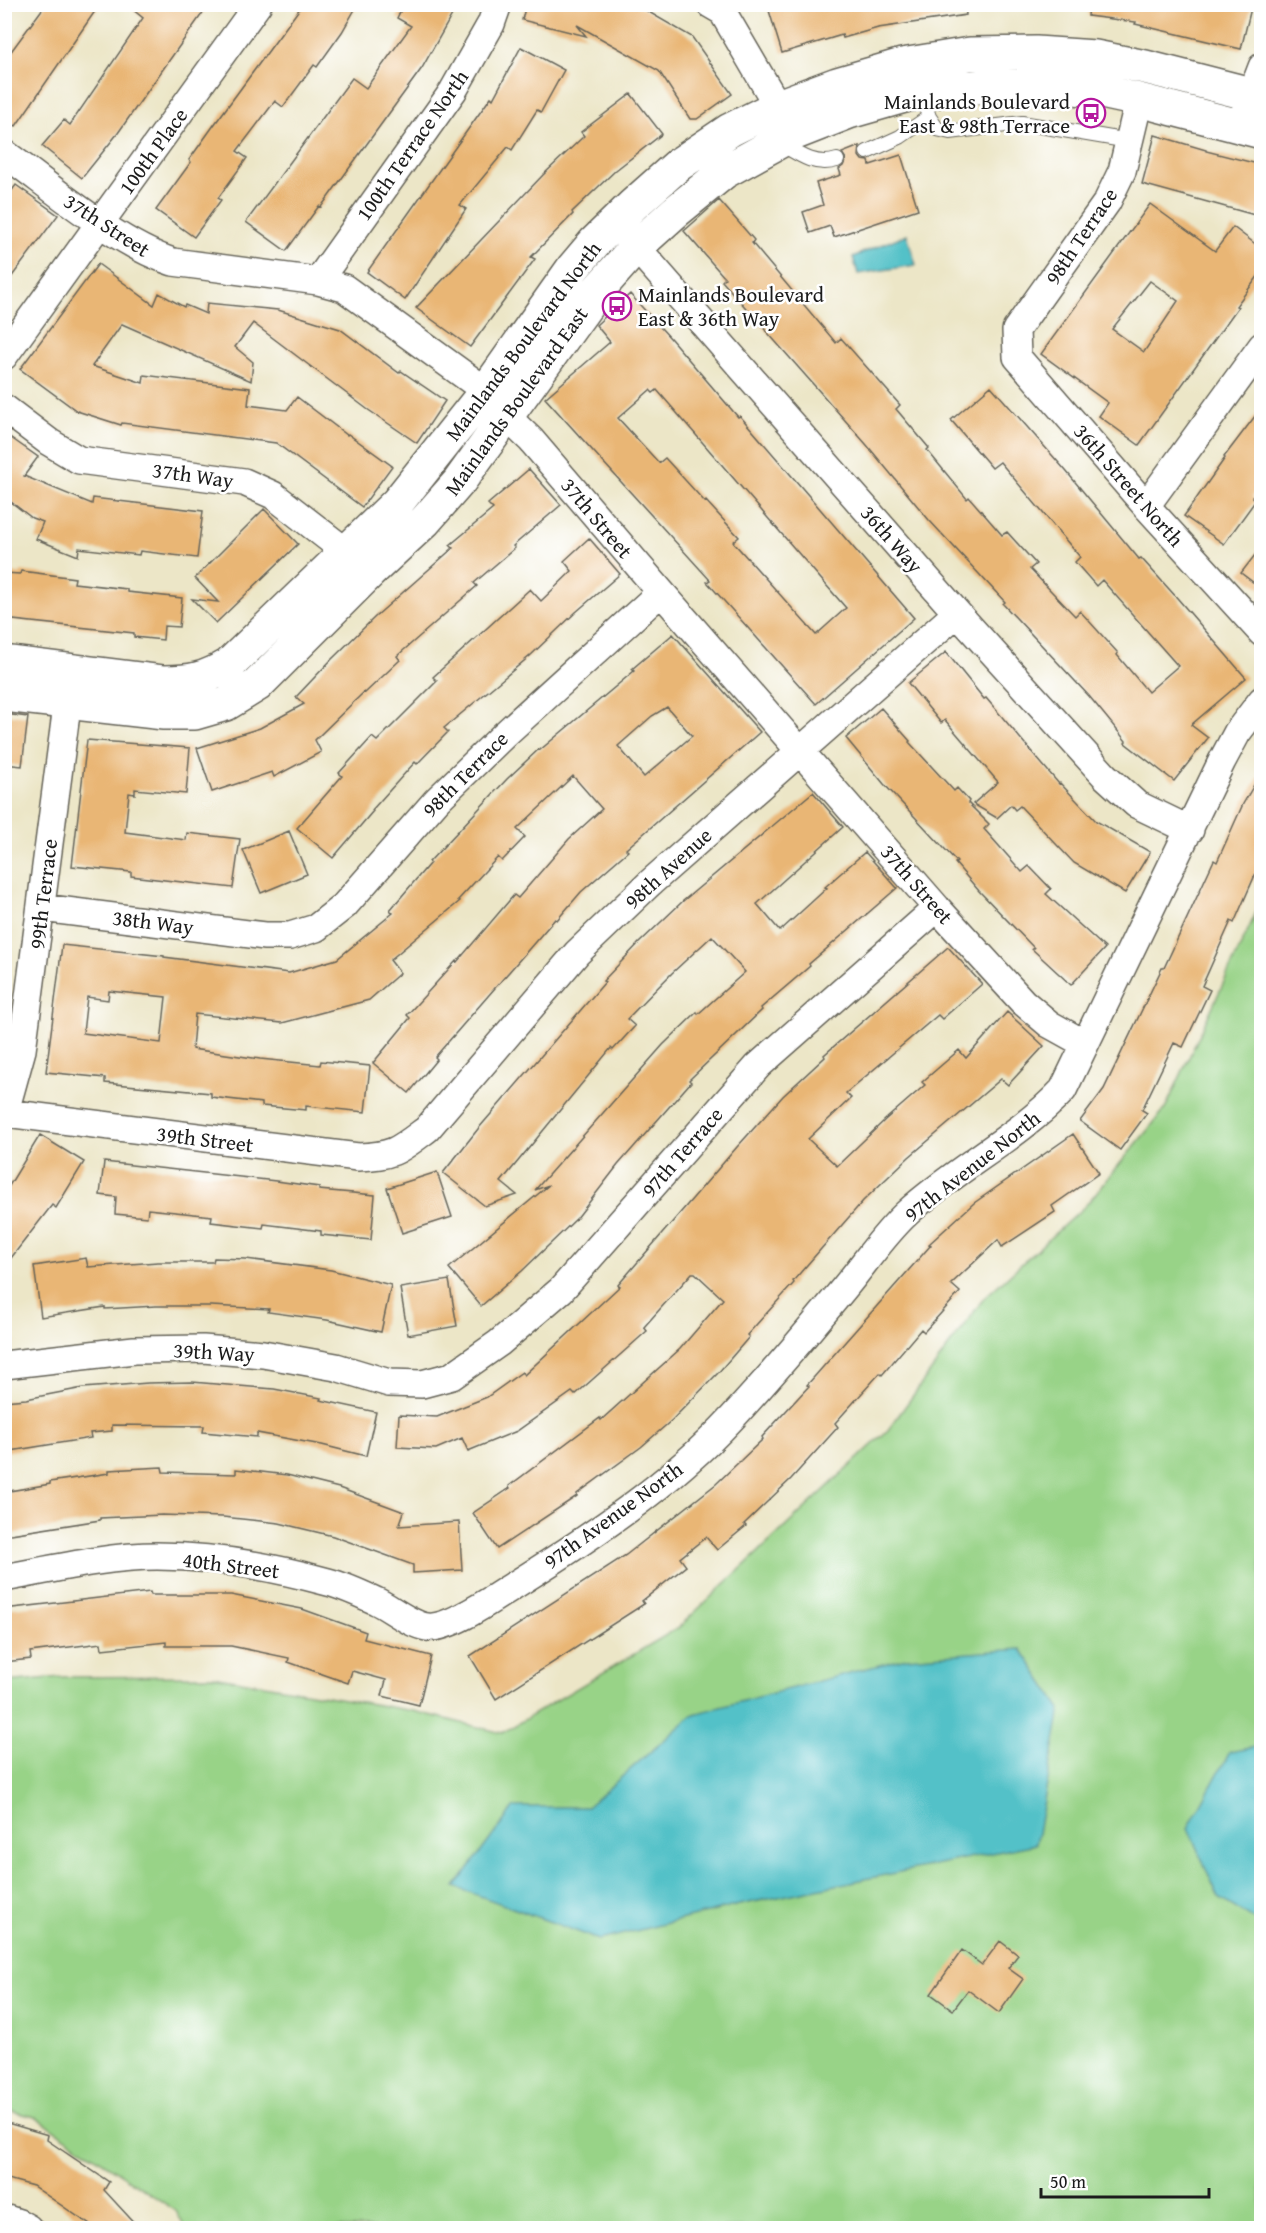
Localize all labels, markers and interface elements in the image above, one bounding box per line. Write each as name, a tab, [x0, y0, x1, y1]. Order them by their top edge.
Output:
street label: 100th Terrace North	[348, 63, 476, 227]
place label: Mainlands Boulevard East & 98th Terrace	[884, 86, 1071, 141]
bus stop icon: Mainlands Boulevard East & 98th Terrace	[1075, 97, 1107, 129]
street label: 100th Place	[111, 101, 195, 201]
street label: 98th Terrace	[1037, 181, 1125, 291]
street label: 37th Street	[58, 186, 157, 265]
street label: Mainlands Boulevard North	[438, 235, 609, 447]
place label: Mainlands Boulevard East & 36th Way	[638, 279, 825, 334]
bus stop icon: Mainlands Boulevard East & 36th Way	[601, 290, 633, 322]
street label: Mainlands Boulevard East	[437, 300, 596, 502]
street label: 36th Street North	[1067, 417, 1191, 553]
street label: 37th Way	[151, 454, 236, 496]
street label: 37th Street	[554, 471, 640, 566]
street label: 36th Way	[854, 498, 931, 580]
street label: 98th Terrace	[415, 724, 515, 824]
street label: 98th Avenue	[617, 820, 719, 916]
street label: 99th Terrace	[21, 837, 65, 951]
street label: 37th Street	[873, 837, 961, 931]
street label: 38th Way	[111, 902, 196, 942]
street label: 97th Terrace	[634, 1100, 730, 1204]
street label: 97th Avenue North	[897, 1103, 1047, 1229]
street label: 39th Street	[155, 1118, 256, 1160]
street label: 39th Way	[173, 1334, 256, 1370]
street label: 97th Avenue North	[537, 1454, 689, 1576]
street label: 40th Street	[181, 1544, 282, 1586]
scale bar	[1041, 2161, 1209, 2199]
text: 50 m	[1050, 2168, 1086, 2195]

